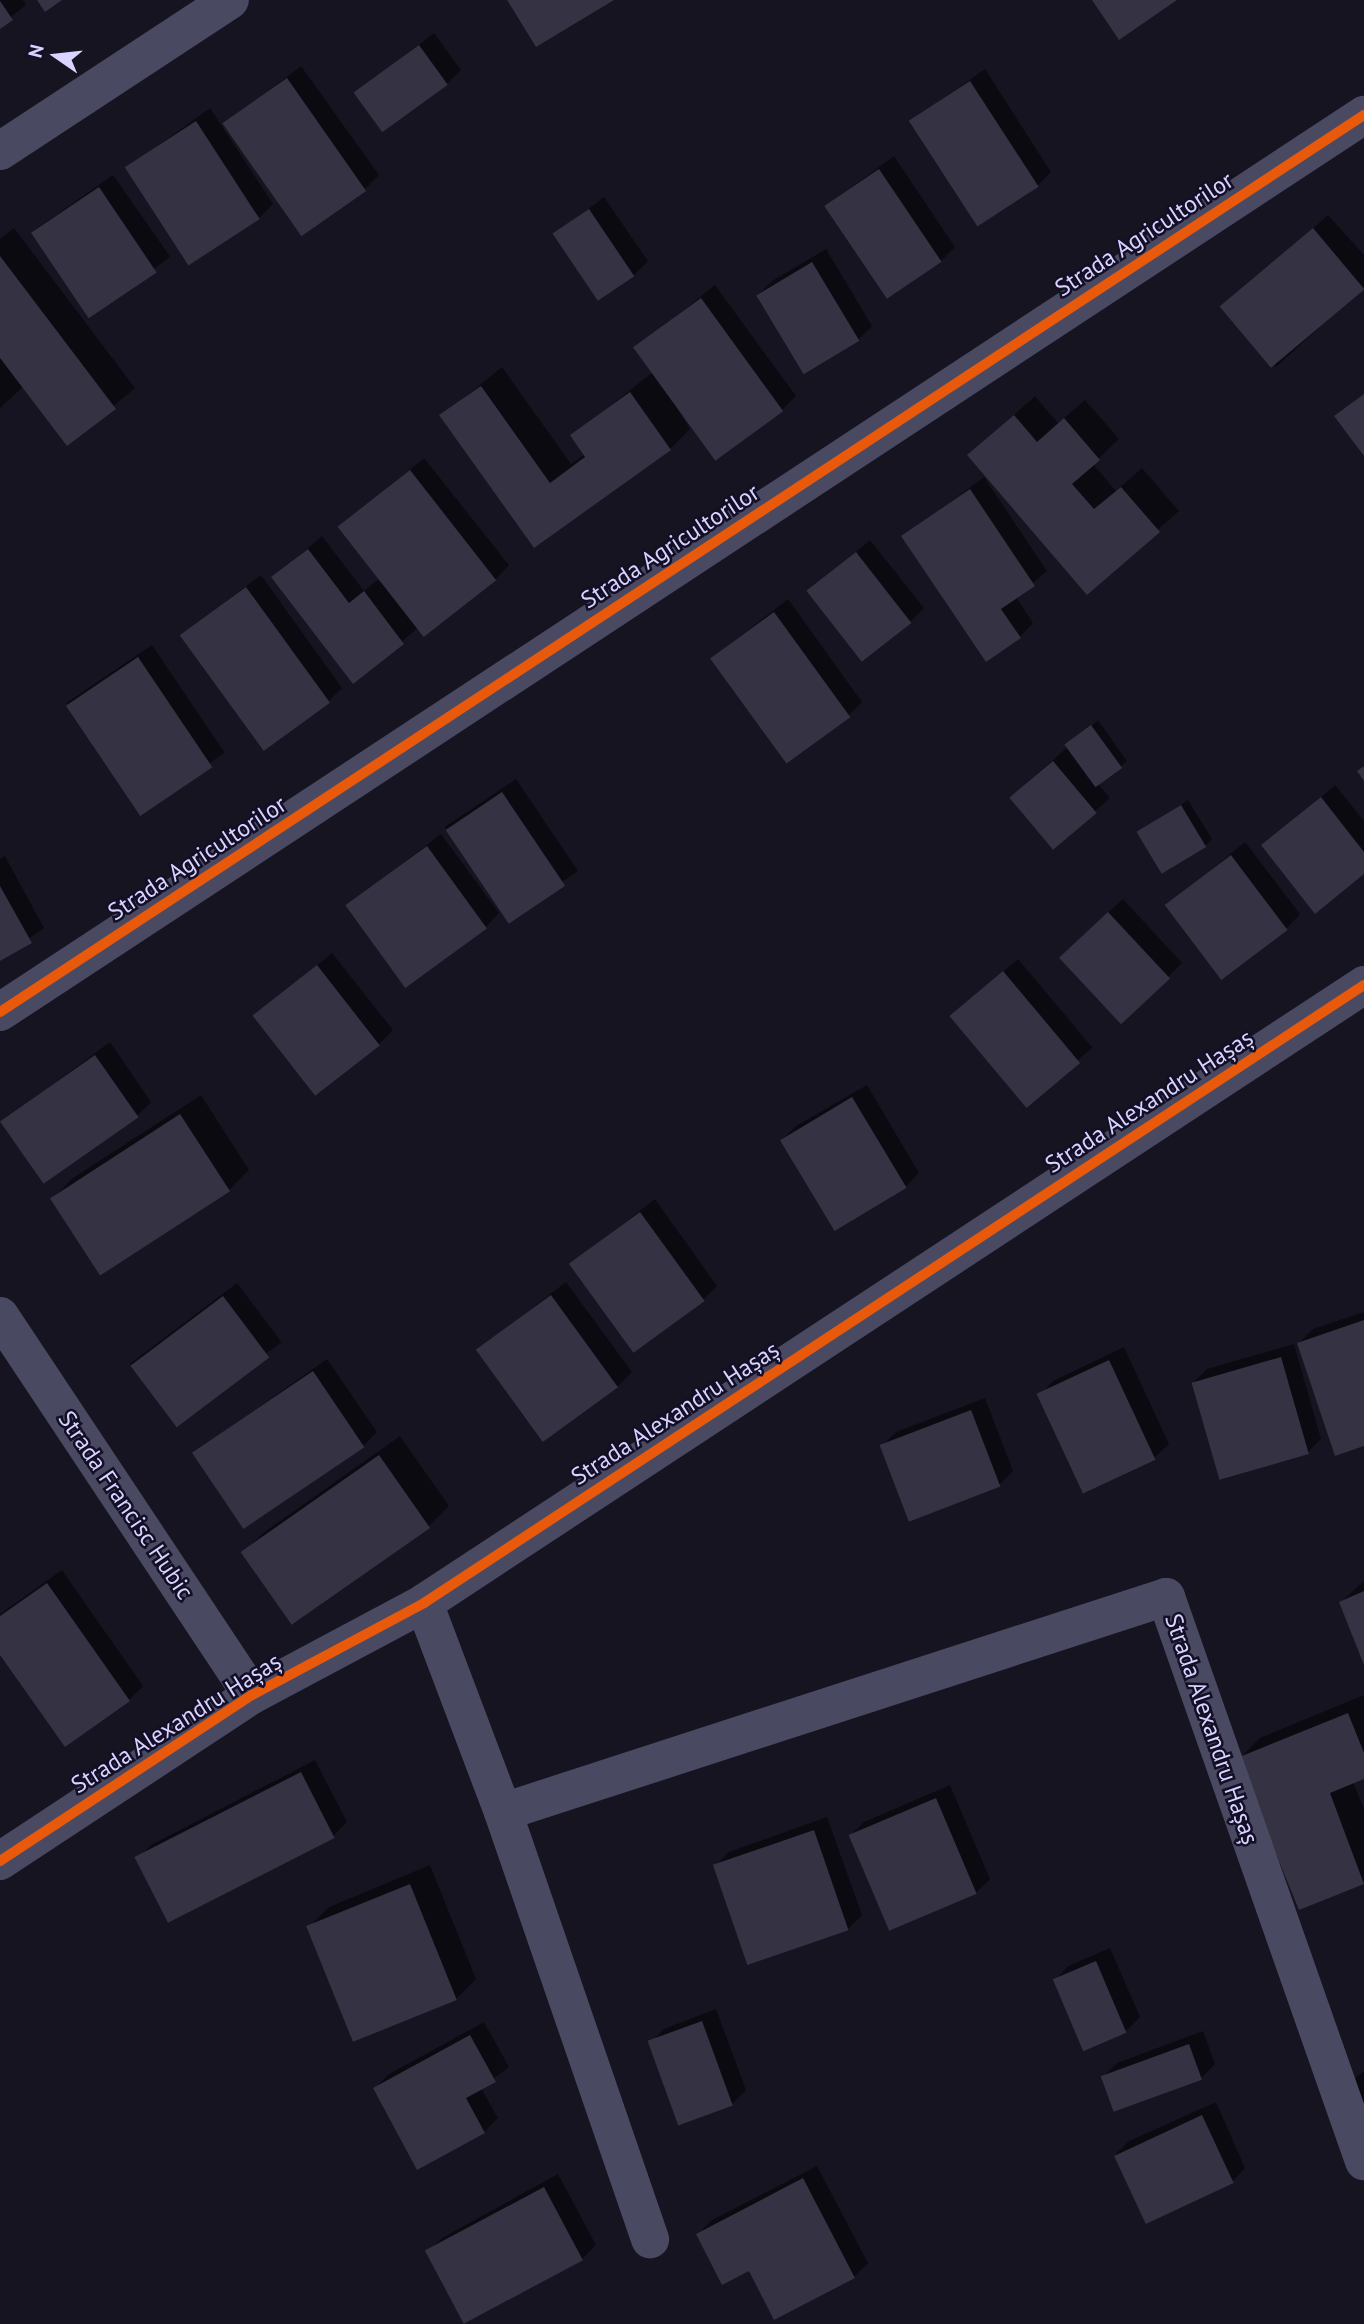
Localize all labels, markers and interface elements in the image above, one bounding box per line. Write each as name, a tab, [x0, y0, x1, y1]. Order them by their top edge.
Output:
north arrow	[21, 21, 91, 91]
text: N	[22, 42, 49, 60]
street label: Strada Agricultorilor	[1049, 165, 1239, 303]
street label: Strada Agricultorilor	[575, 477, 765, 615]
street label: Strada Agricultorilor	[102, 789, 292, 927]
street label: Strada Alexandru Hașaș	[1039, 1023, 1259, 1179]
street label: Strada Alexandru Hașaș	[565, 1335, 785, 1491]
street label: Strada Francisc Hubic	[52, 1405, 200, 1605]
street label: Strada Alexandru Hașaș	[1159, 1610, 1265, 1848]
street label: Strada Alexandru Hașaș	[65, 1646, 287, 1800]

